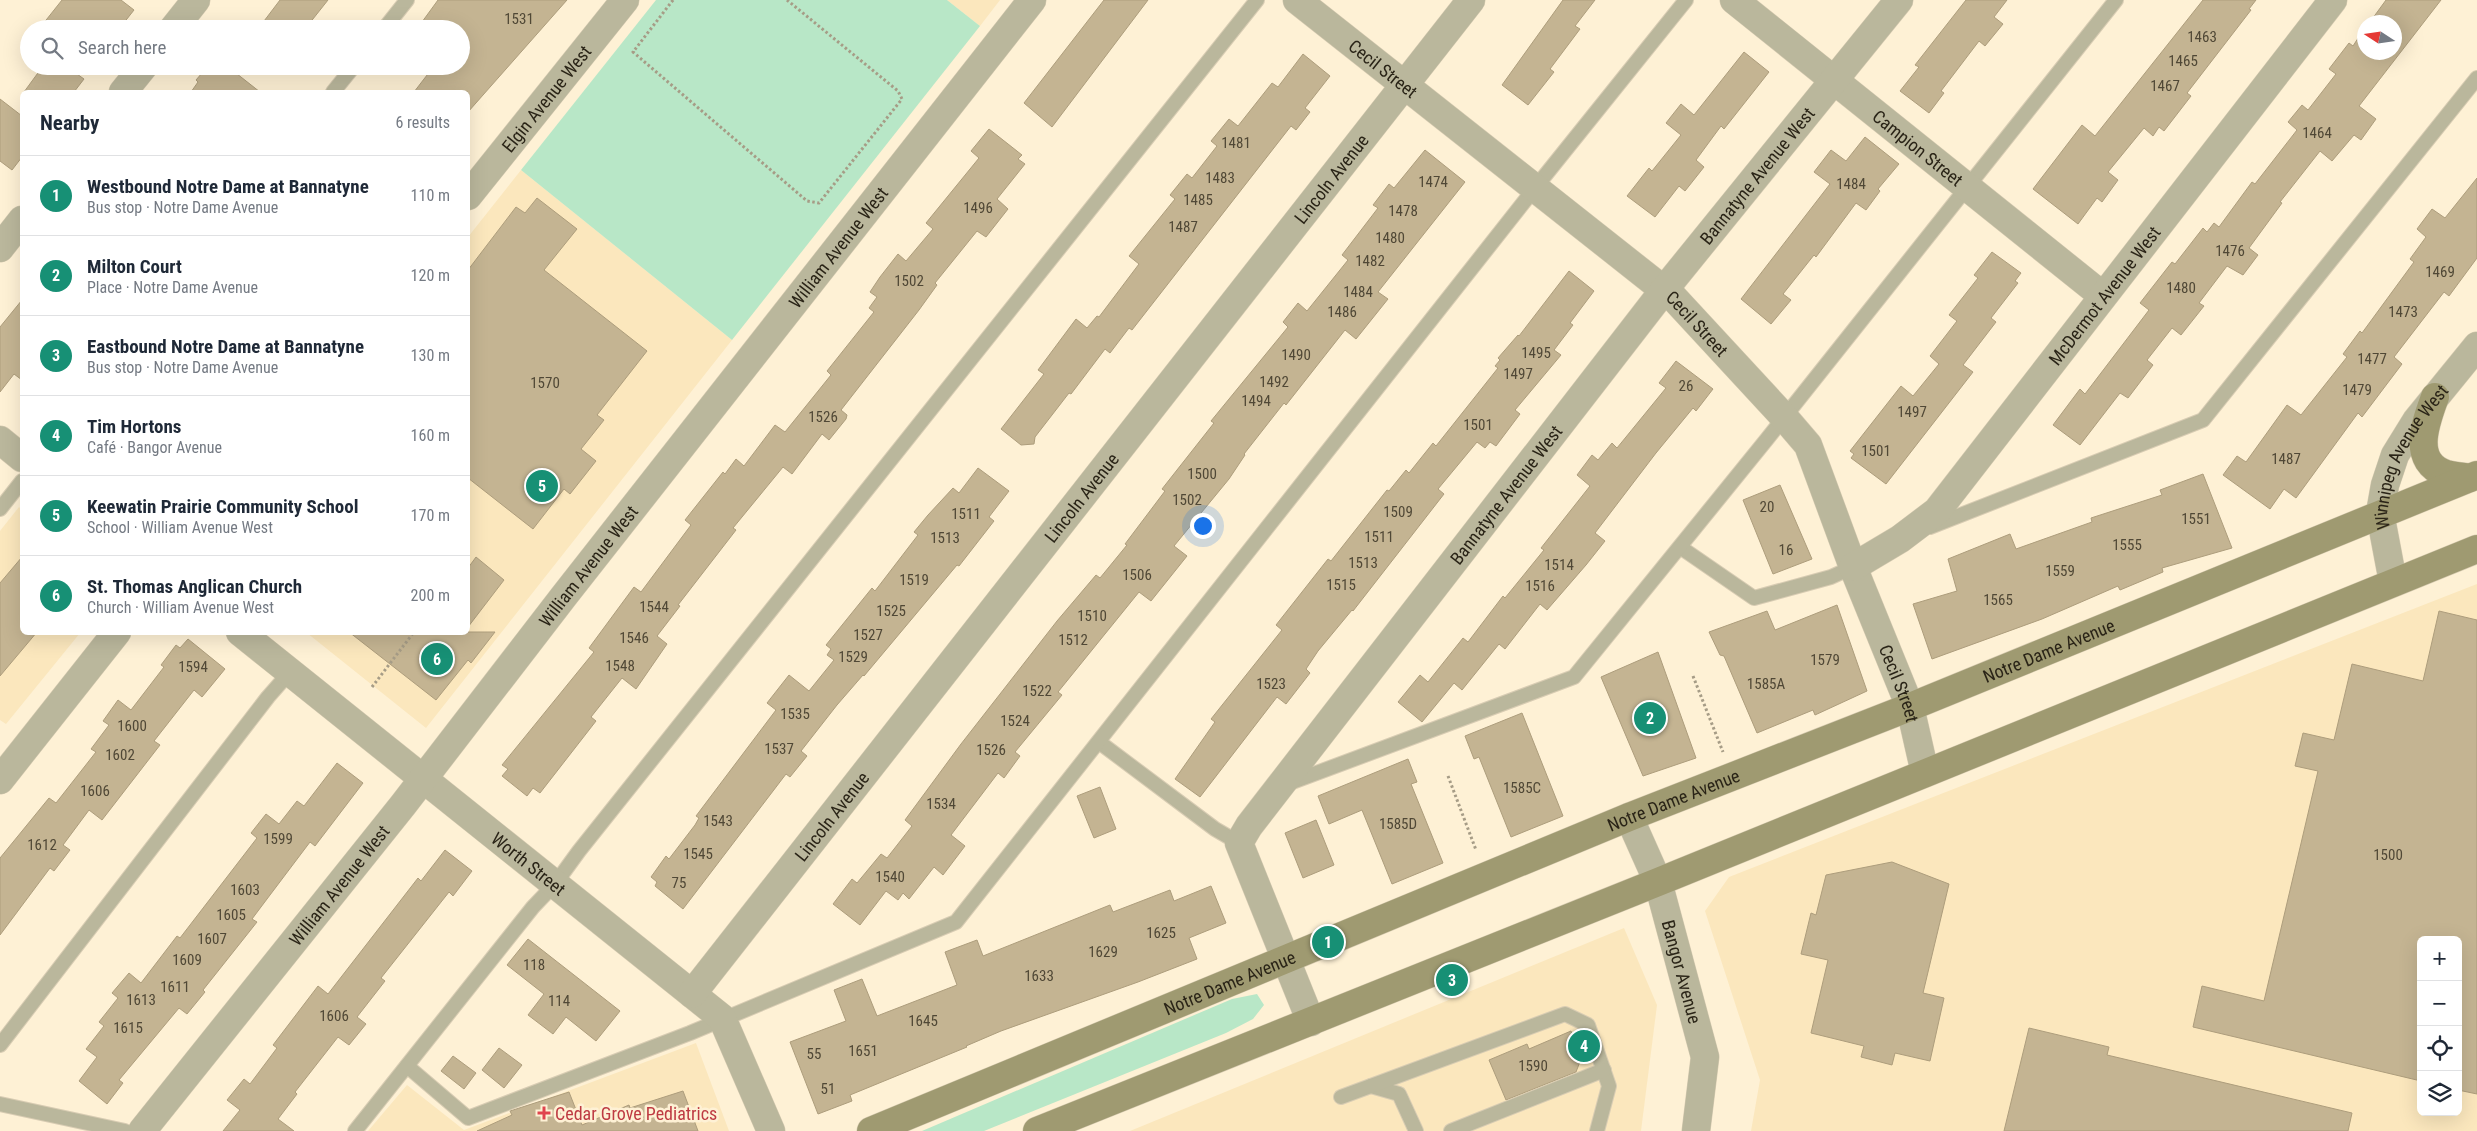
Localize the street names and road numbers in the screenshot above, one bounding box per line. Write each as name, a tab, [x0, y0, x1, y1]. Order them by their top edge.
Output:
street label: Cecil Street	[1345, 35, 1422, 102]
street label: Elgin Avenue West	[497, 41, 595, 156]
street label: Bannatyne Avenue West	[1695, 103, 1819, 248]
street label: Campion Street	[1869, 105, 1967, 190]
street label: Lincoln Avenue	[1290, 130, 1373, 227]
street label: William Avenue West	[784, 182, 892, 312]
street label: McDermot Avenue West	[2044, 222, 2164, 369]
street label: Cecil Street	[1662, 286, 1733, 360]
street label: Winnipeg Avenue West	[2369, 380, 2452, 531]
street label: Bannatyne Avenue West	[1445, 421, 1566, 568]
street label: Lincoln Avenue	[1040, 449, 1123, 546]
street label: William Avenue West	[534, 501, 642, 630]
street label: Notre Dame Avenue	[1980, 614, 2118, 687]
street label: Cecil Street	[1875, 641, 1924, 724]
street label: Notre Dame Avenue	[1604, 764, 1742, 835]
street label: Lincoln Avenue	[790, 767, 873, 865]
street label: William Avenue West	[284, 821, 393, 949]
street label: Worth Street	[488, 827, 570, 899]
street label: Bangor Avenue	[1658, 917, 1706, 1026]
street label: Notre Dame Avenue	[1161, 946, 1298, 1019]

